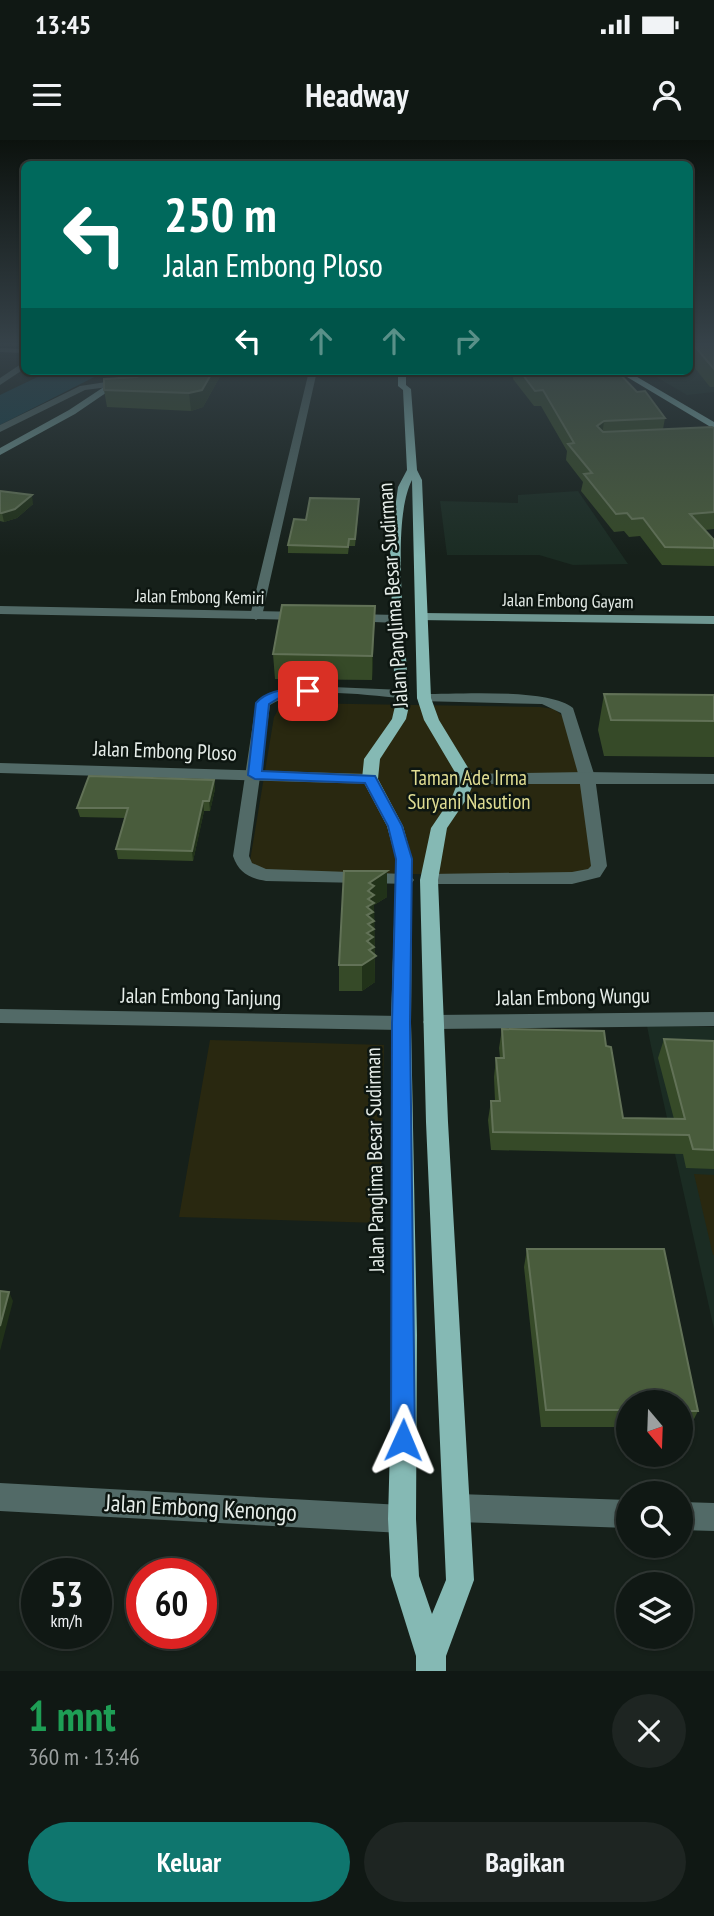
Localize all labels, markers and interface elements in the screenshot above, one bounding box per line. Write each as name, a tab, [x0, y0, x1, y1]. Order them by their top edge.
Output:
text: 13:45	[35, 8, 91, 41]
text: Headway	[305, 74, 409, 116]
icon: menu	[28, 76, 66, 114]
icon: person	[648, 76, 686, 114]
text: 250 m	[164, 182, 277, 246]
icon: left	[49, 189, 140, 280]
text: Jalan Embong Ploso	[164, 244, 383, 286]
icon: left	[229, 322, 267, 360]
icon: ahead	[302, 322, 340, 360]
icon: ahead	[375, 322, 413, 360]
icon: right	[448, 322, 486, 360]
street label: Jalan Panglima Besar Sudirman	[371, 482, 414, 709]
street label: Jalan Embong Kemiri	[134, 584, 265, 609]
street label: Jalan Embong Gayam	[501, 588, 634, 613]
pin	[278, 661, 338, 721]
icon: arrive	[289, 672, 327, 710]
street label: Jalan Embong Ploso	[92, 734, 237, 766]
park label: Taman Ade Irma Suryani Nasution	[408, 764, 530, 815]
street label: Jalan Embong Tanjung	[119, 982, 282, 1011]
street label: Jalan Embong Wungu	[495, 982, 650, 1011]
street label: Jalan Panglima Besar Sudirman	[359, 1047, 390, 1274]
north arrow	[616, 1390, 693, 1466]
map controls	[616, 1390, 693, 1649]
position arrow	[366, 1403, 440, 1477]
button: search	[616, 1481, 693, 1558]
street label: Jalan Embong Kenongo	[103, 1487, 298, 1528]
speed limit sign: 60	[126, 1558, 217, 1649]
text: 53	[50, 1571, 83, 1617]
button: layers	[616, 1572, 693, 1649]
text: km/h	[51, 1609, 82, 1632]
text: 1 mnt	[28, 1688, 116, 1743]
button: close	[612, 1694, 686, 1768]
text: 360 m · 13:46	[28, 1742, 140, 1771]
button: Keluar	[28, 1822, 350, 1902]
button: Bagikan	[364, 1822, 686, 1902]

